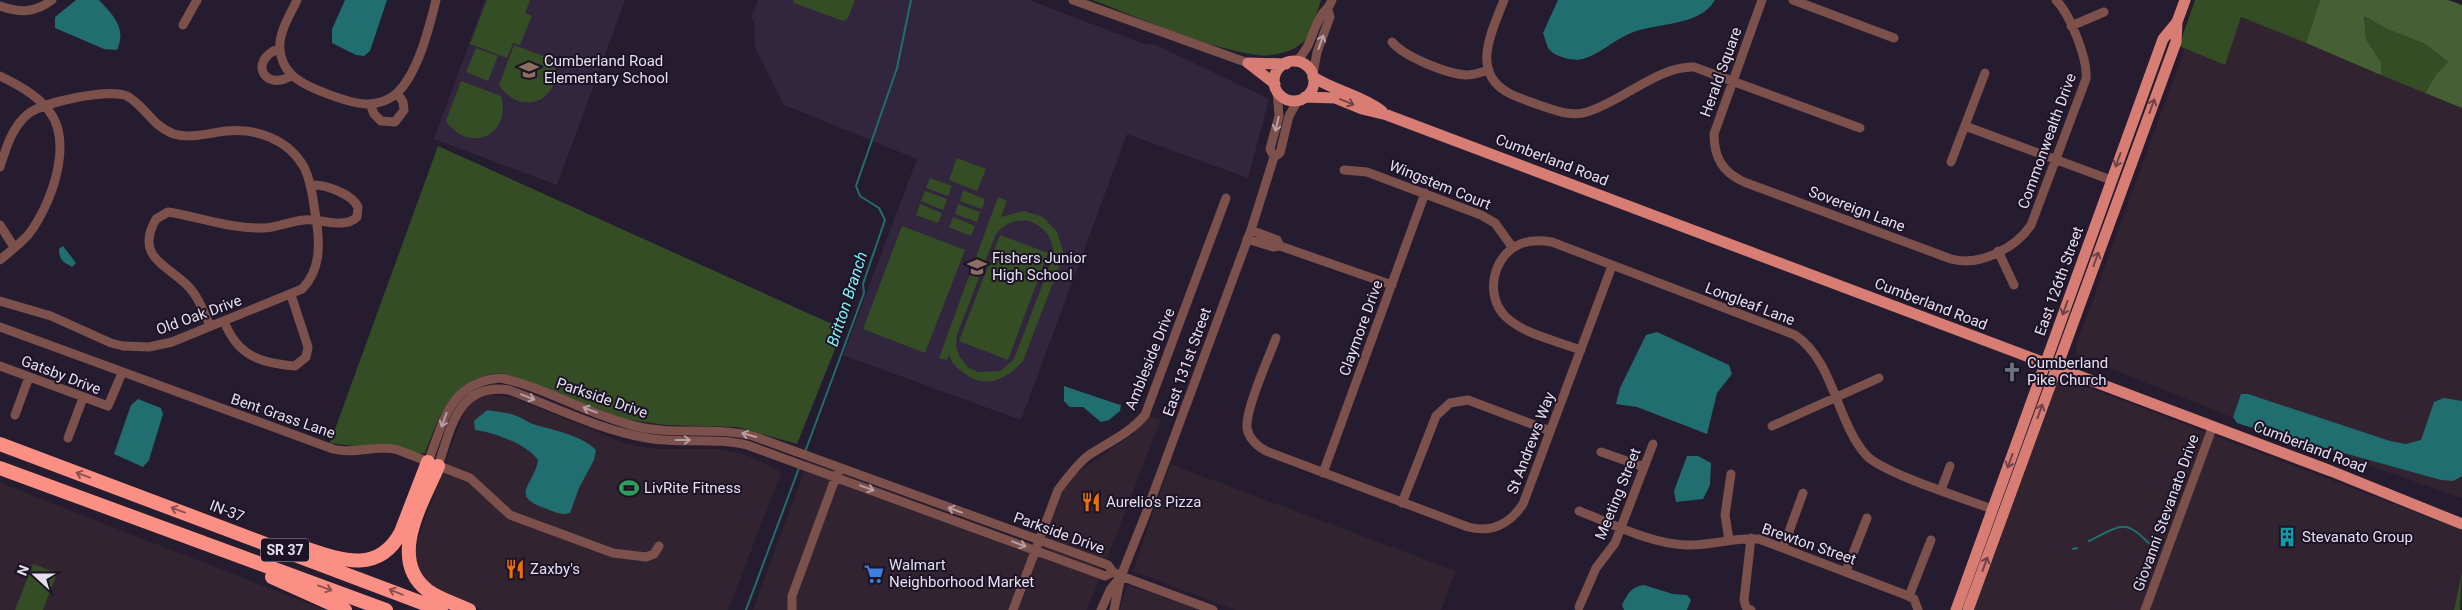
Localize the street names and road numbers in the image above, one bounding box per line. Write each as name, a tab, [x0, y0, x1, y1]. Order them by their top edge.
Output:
street label: Herald Square	[1696, 25, 1746, 119]
street label: Commonwealth Drive	[2014, 71, 2080, 211]
street label: Cumberland Road	[1493, 130, 1611, 190]
street label: Wingstem Court	[1387, 156, 1494, 214]
street label: Sovereign Lane	[1806, 182, 1908, 236]
street label: East 126th Street	[2031, 224, 2087, 338]
street label: Cumberland Road	[1872, 274, 1990, 334]
street label: Claymore Drive	[1335, 278, 1387, 378]
street label: Longleaf Lane	[1703, 279, 1797, 329]
street label: Old Oak Drive	[154, 291, 244, 339]
street label: Ambleside Drive	[1121, 305, 1179, 413]
street label: East 131st Street	[1159, 305, 1215, 419]
street label: Gatsby Drive	[19, 352, 103, 398]
street label: Parkside Drive	[554, 374, 650, 422]
street label: St Andrews Way	[1503, 389, 1559, 497]
street label: Bent Grass Lane	[229, 390, 338, 442]
street label: Cumberland Road	[2251, 417, 2369, 477]
street label: Giovanni Stevanato Drive	[2129, 432, 2203, 594]
street label: Meeting Street	[1591, 445, 1645, 543]
street label: IN-37	[207, 496, 247, 526]
street label: Parkside Drive	[1011, 508, 1107, 558]
street label: Brewton Street	[1760, 519, 1859, 569]
road number: SR 37	[261, 538, 309, 562]

